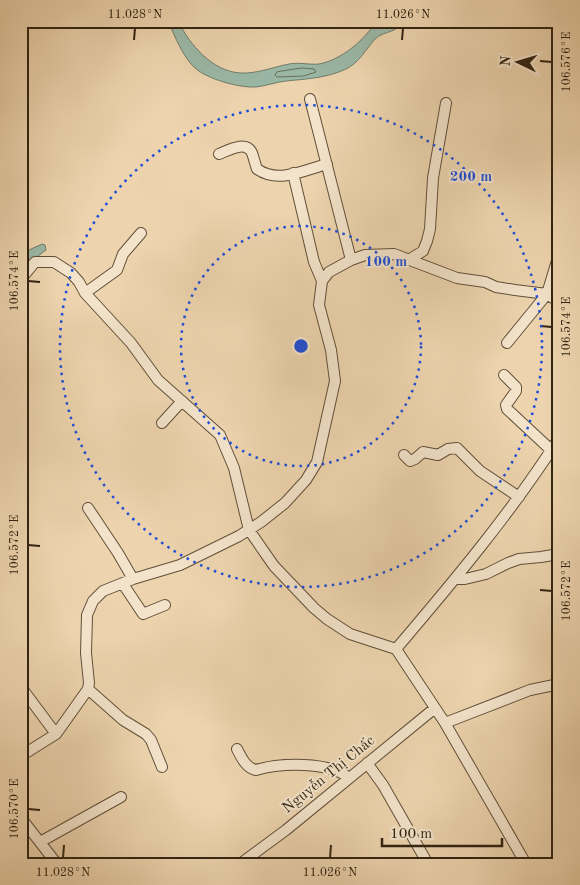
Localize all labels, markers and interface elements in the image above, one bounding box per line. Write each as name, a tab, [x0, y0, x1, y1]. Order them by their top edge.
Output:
text: 11.028°N	[108, 9, 162, 21]
text: 11.026°N	[376, 9, 430, 21]
text: 106.576°E	[560, 32, 573, 92]
north arrow	[492, 38, 542, 88]
text: N	[499, 55, 514, 67]
text: 200 m	[450, 170, 492, 185]
text: 106.574°E	[8, 251, 21, 311]
text: 100 m	[365, 255, 407, 270]
text: 106.574°E	[560, 297, 573, 357]
centre of rings	[292, 337, 310, 355]
text: 106.572°E	[8, 515, 21, 575]
text: 106.572°E	[560, 561, 573, 621]
street label: Nguyễn Thị Chấc	[279, 732, 378, 817]
text: 106.570°E	[8, 779, 21, 839]
scale bar	[382, 815, 502, 847]
text: 100 m	[390, 827, 432, 842]
text: 11.028°N	[36, 867, 90, 879]
text: 11.026°N	[303, 867, 357, 879]

